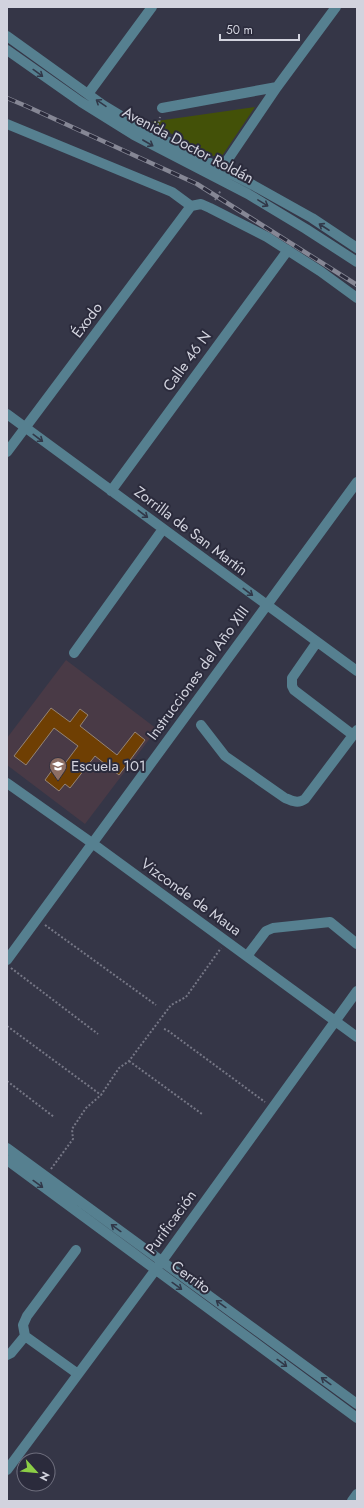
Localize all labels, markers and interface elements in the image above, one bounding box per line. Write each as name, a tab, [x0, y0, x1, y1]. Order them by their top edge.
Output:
scale bar	[220, 16, 299, 42]
text: 50 m	[226, 21, 253, 39]
one-way arrow	[33, 69, 44, 77]
one-way arrow	[95, 99, 106, 107]
street label: Avenida Doctor Roldán	[118, 101, 258, 189]
one-way arrow	[142, 140, 154, 148]
one-way arrow	[257, 200, 269, 208]
one-way arrow	[319, 223, 330, 231]
street label: Éxodo	[66, 298, 108, 342]
street label: Calle 46 N	[157, 326, 217, 396]
one-way arrow	[33, 433, 44, 442]
street label: Zorrilla de San Martín	[130, 481, 252, 581]
one-way arrow	[138, 510, 149, 519]
one-way arrow	[242, 588, 253, 596]
street label: Instrucciones del Año XIII	[142, 601, 254, 745]
place label: Escuela 101	[71, 755, 146, 777]
school or university icon: Escuela 101	[48, 756, 68, 781]
street label: Vizconde de Maua	[136, 853, 246, 941]
one-way arrow	[33, 1179, 44, 1188]
street label: Purificación	[140, 1185, 202, 1259]
one-way arrow	[110, 1224, 121, 1232]
street label: Cerrito	[167, 1255, 215, 1299]
one-way arrow	[171, 1282, 182, 1290]
one-way arrow	[215, 1300, 226, 1308]
one-way arrow	[276, 1359, 287, 1367]
one-way arrow	[320, 1377, 331, 1385]
north arrow	[16, 1452, 56, 1492]
text: N	[36, 1469, 54, 1484]

